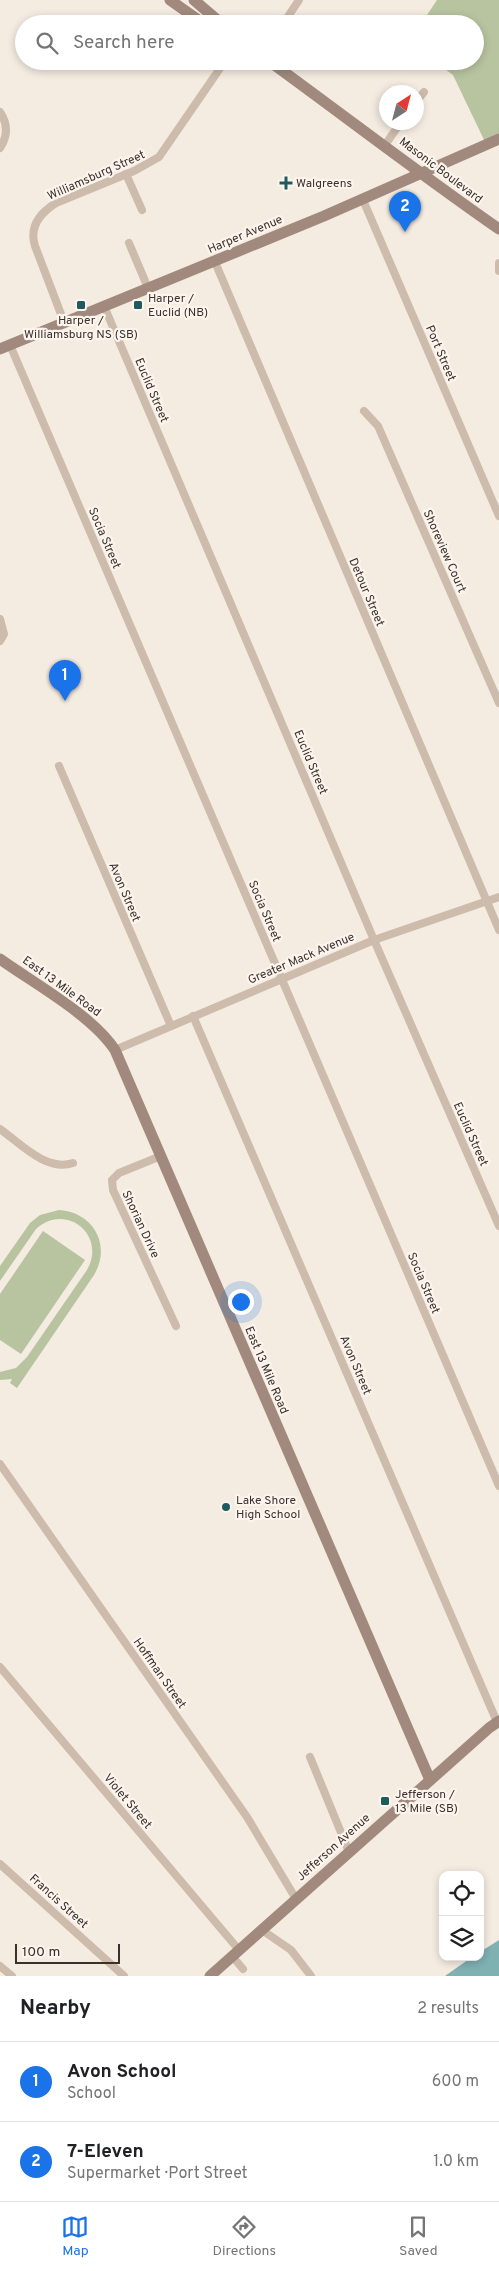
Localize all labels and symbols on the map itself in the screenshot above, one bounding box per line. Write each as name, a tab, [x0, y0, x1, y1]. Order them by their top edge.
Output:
north arrow	[379, 85, 424, 130]
street label: Masonic Boulevard	[395, 134, 485, 207]
street label: Williamsburg Street	[45, 147, 148, 205]
place label: Walgreens	[296, 176, 352, 192]
marker: Walgreens	[280, 177, 292, 189]
pin: 2	[389, 191, 421, 232]
street label: Harper Avenue	[206, 212, 285, 258]
place label: Harper / Euclid (NB)	[148, 291, 208, 321]
marker: Harper / Williamsburg NS (SB)	[75, 299, 87, 311]
marker: Harper / Euclid (NB)	[132, 299, 144, 311]
place label: Harper / Williamsburg NS (SB)	[24, 313, 138, 343]
street label: Port Street	[421, 323, 459, 384]
street label: Euclid Street	[130, 356, 172, 425]
street label: Socia Street	[84, 505, 124, 571]
street label: Shoreview Court	[419, 507, 470, 595]
street label: Detour Street	[344, 556, 388, 629]
pin: 1	[49, 660, 81, 701]
street label: Euclid Street	[289, 728, 331, 797]
street label: Avon Street	[104, 860, 144, 924]
street label: Socia Street	[244, 878, 284, 944]
street label: Greater Mack Avenue	[246, 929, 357, 989]
street label: East 13 Mile Road	[19, 953, 104, 1021]
street label: Euclid Street	[449, 1100, 491, 1169]
street label: Shorian Drive	[117, 1188, 163, 1261]
street label: Socia Street	[403, 1250, 443, 1316]
your location	[228, 1289, 254, 1315]
street label: East 13 Mile Road	[240, 1324, 292, 1417]
street label: Avon Street	[335, 1333, 375, 1397]
place label: Lake Shore High School	[236, 1493, 300, 1523]
marker: Lake Shore High School	[220, 1501, 232, 1513]
street label: Hoffman Street	[129, 1635, 189, 1712]
street label: Violet Street	[99, 1771, 155, 1833]
place label: Jefferson / 13 Mile (SB)	[395, 1787, 458, 1817]
marker: Jefferson / 13 Mile (SB)	[379, 1795, 391, 1807]
street label: Jefferson Avenue	[294, 1810, 374, 1885]
street label: Francis Street	[25, 1871, 91, 1933]
scale bar	[15, 1941, 120, 1964]

